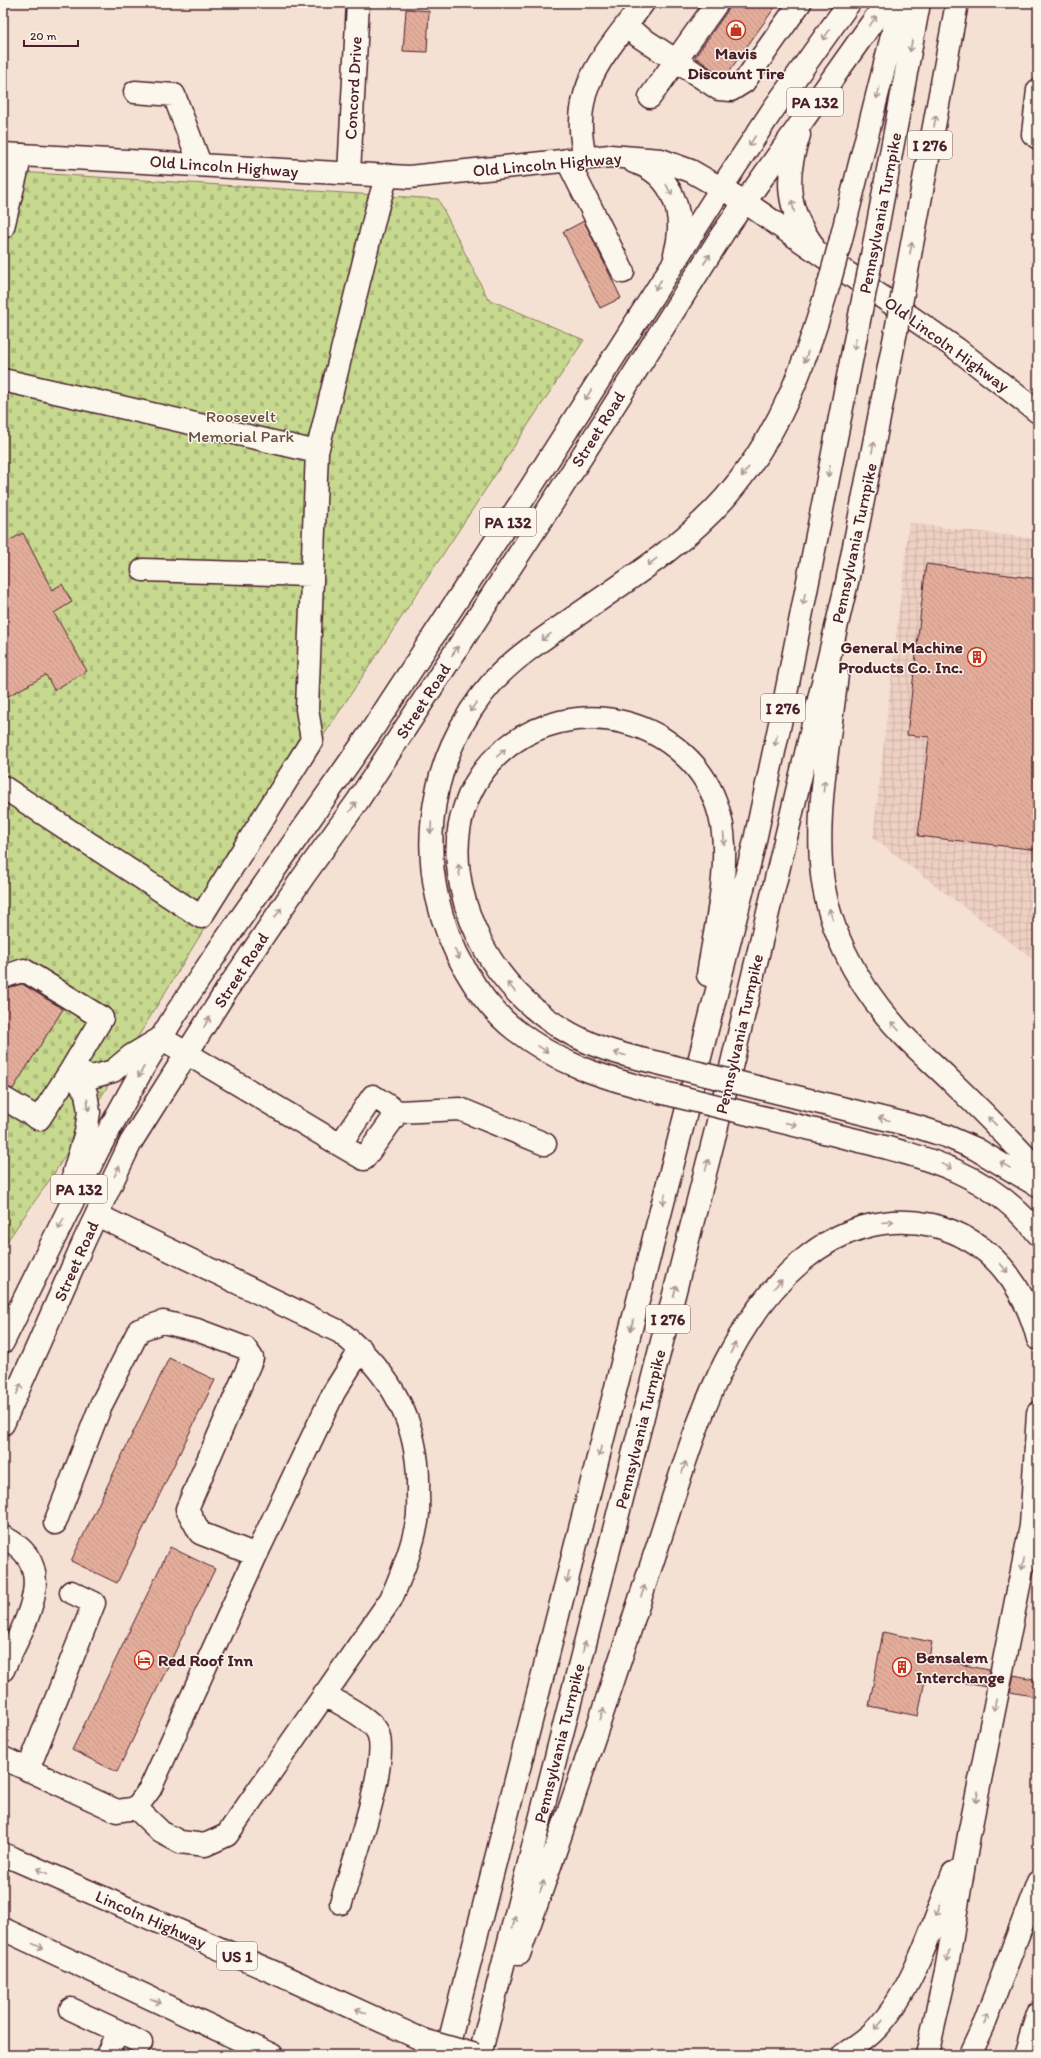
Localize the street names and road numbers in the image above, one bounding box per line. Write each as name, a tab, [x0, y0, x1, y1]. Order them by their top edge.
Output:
street label: Concord Drive	[340, 36, 366, 140]
road number: PA 132	[787, 88, 843, 116]
street label: Pennsylvania Turnpike	[855, 131, 905, 295]
road number: I 276	[908, 131, 952, 159]
street label: Old Lincoln Highway	[472, 148, 622, 180]
street label: Old Lincoln Highway	[149, 151, 299, 181]
street label: Old Lincoln Highway	[881, 292, 1013, 396]
street label: Street Road	[567, 387, 630, 471]
street label: Pennsylvania Turnpike	[827, 461, 881, 625]
road number: PA 132	[480, 508, 536, 536]
street label: Street Road	[391, 659, 455, 742]
road number: I 276	[761, 694, 805, 722]
street label: Street Road	[209, 928, 273, 1011]
street label: Pennsylvania Turnpike	[711, 952, 767, 1116]
road number: PA 132	[51, 1175, 107, 1203]
street label: Street Road	[49, 1217, 103, 1304]
road number: I 276	[646, 1305, 690, 1333]
street label: Pennsylvania Turnpike	[610, 1347, 670, 1511]
street label: Pennsylvania Turnpike	[529, 1661, 589, 1825]
street label: Lincoln Highway	[92, 1886, 210, 1952]
road number: US 1	[217, 1942, 257, 1970]

